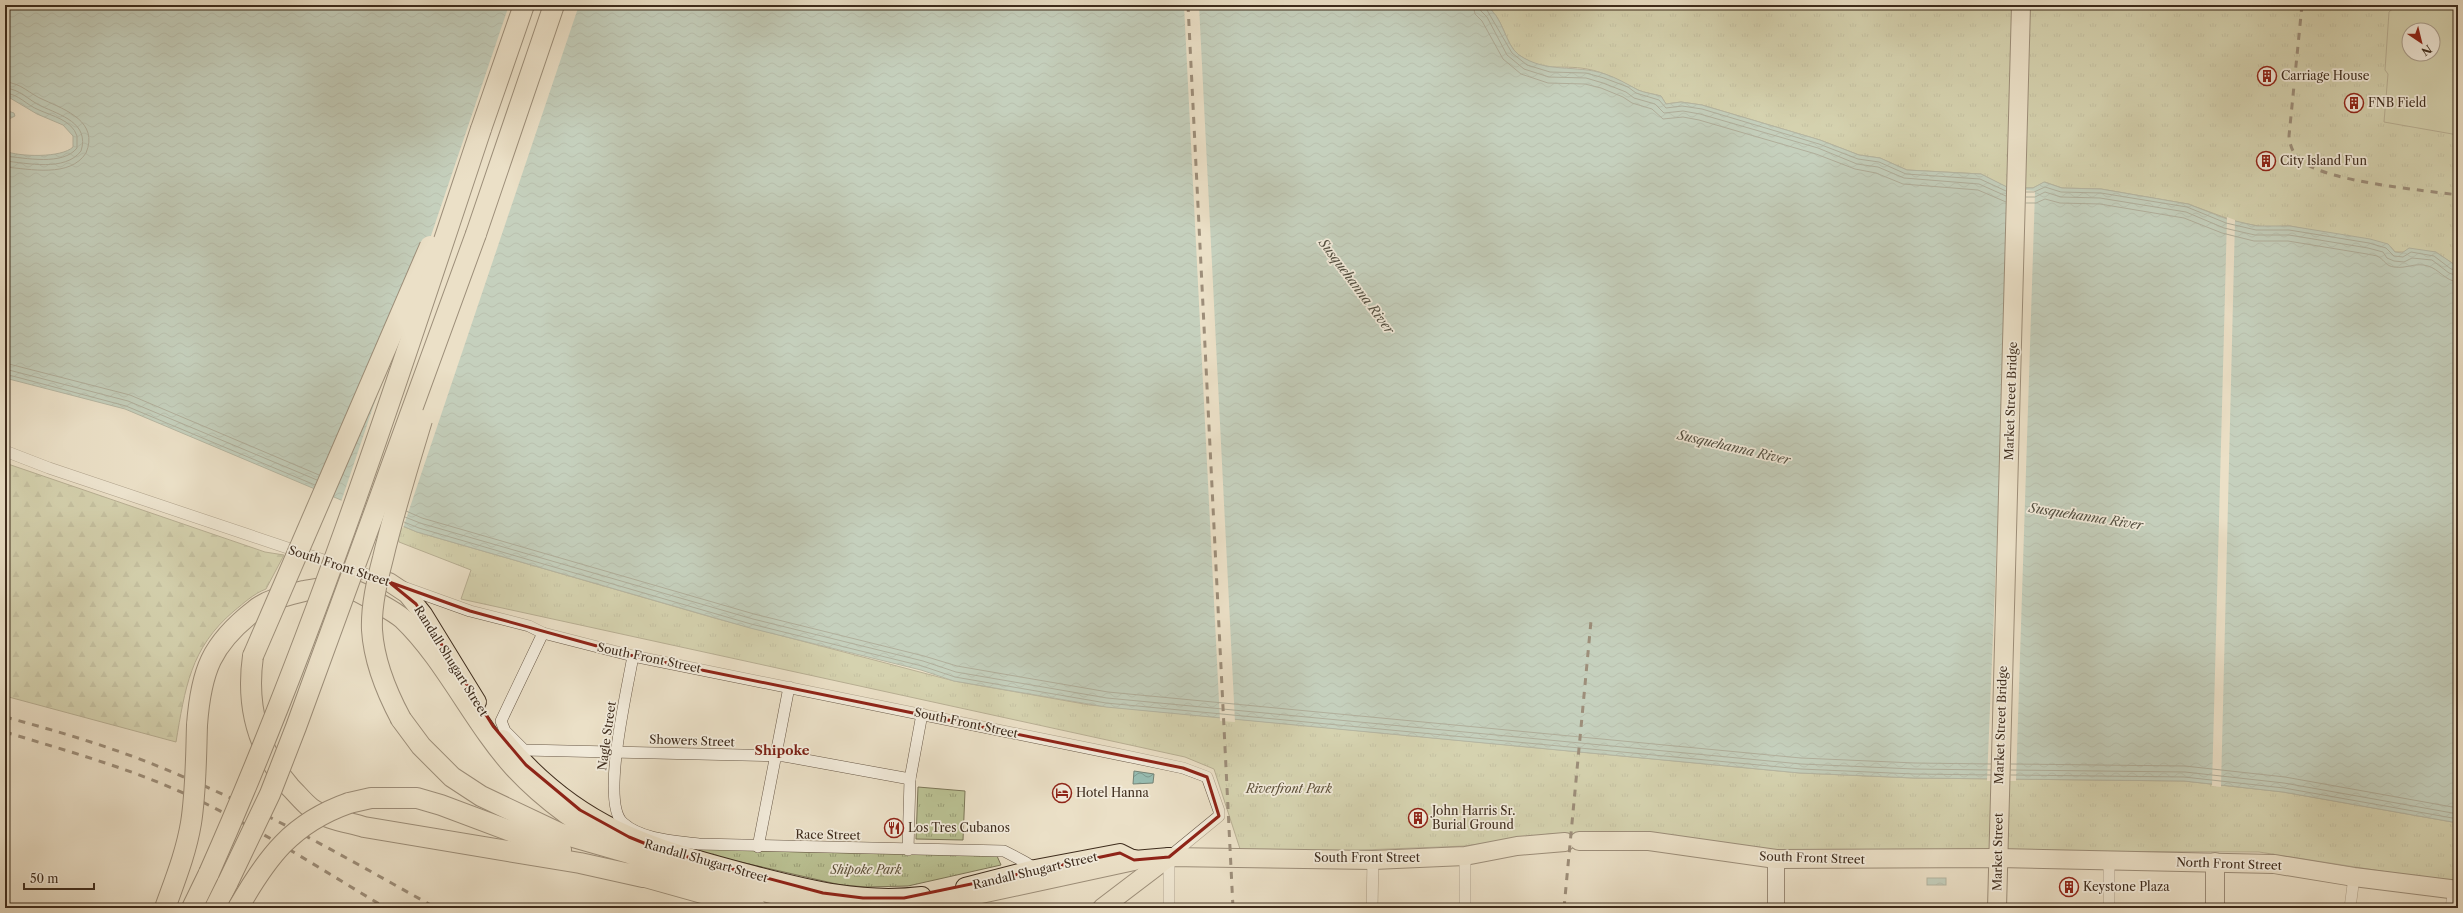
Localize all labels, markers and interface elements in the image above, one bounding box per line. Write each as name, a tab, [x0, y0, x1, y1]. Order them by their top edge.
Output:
north arrow	[2401, 22, 2441, 62]
text: N	[2418, 42, 2435, 59]
building icon: Carriage House	[2256, 65, 2278, 87]
place label: Carriage House	[2281, 68, 2370, 83]
building icon: FNB Field	[2343, 92, 2365, 114]
place label: FNB Field	[2368, 95, 2427, 110]
building icon: City Island Fun	[2255, 150, 2277, 172]
place label: City Island Fun	[2280, 153, 2367, 168]
water label: Susquehanna River	[1315, 234, 1399, 338]
street label: Market Street Bridge	[2001, 341, 2020, 461]
water label: Susquehanna River	[1675, 426, 1793, 468]
water label: Susquehanna River	[2027, 499, 2145, 533]
street label: South Front Street	[286, 542, 393, 589]
street label: Randall Shugart Street	[411, 603, 492, 720]
street label: South Front Street	[596, 639, 703, 676]
street label: Market Street Bridge	[1991, 665, 2010, 785]
street label: Nagle Street	[594, 700, 619, 772]
street label: South Front Street	[913, 704, 1020, 741]
street label: Showers Street	[649, 732, 736, 750]
district label: Shipoke	[755, 742, 810, 758]
park label: Riverfront Park	[1245, 781, 1333, 796]
hotel icon: Hotel Hanna	[1051, 782, 1073, 804]
place label: Hotel Hanna	[1076, 785, 1150, 800]
place label: John Harris Sr. Burial Ground	[1430, 803, 1516, 832]
building icon: John Harris Sr. Burial Ground	[1407, 807, 1429, 829]
street label: Market Street	[1989, 812, 2006, 891]
restaurant icon: Los Tres Cubanos	[883, 817, 905, 839]
place label: Los Tres Cubanos	[908, 820, 1010, 835]
street label: Race Street	[795, 826, 862, 843]
street label: Randall Shugart Street	[643, 836, 770, 886]
street label: South Front Street	[1759, 848, 1866, 867]
street label: Randall Shugart Street	[971, 849, 1100, 892]
street label: South Front Street	[1314, 850, 1421, 865]
street label: North Front Street	[2176, 854, 2283, 873]
park label: Shipoke Park	[829, 862, 902, 877]
scale bar	[24, 865, 94, 891]
text: 50 m	[30, 871, 59, 886]
building icon: Keystone Plaza	[2058, 876, 2080, 898]
place label: Keystone Plaza	[2083, 879, 2170, 894]

